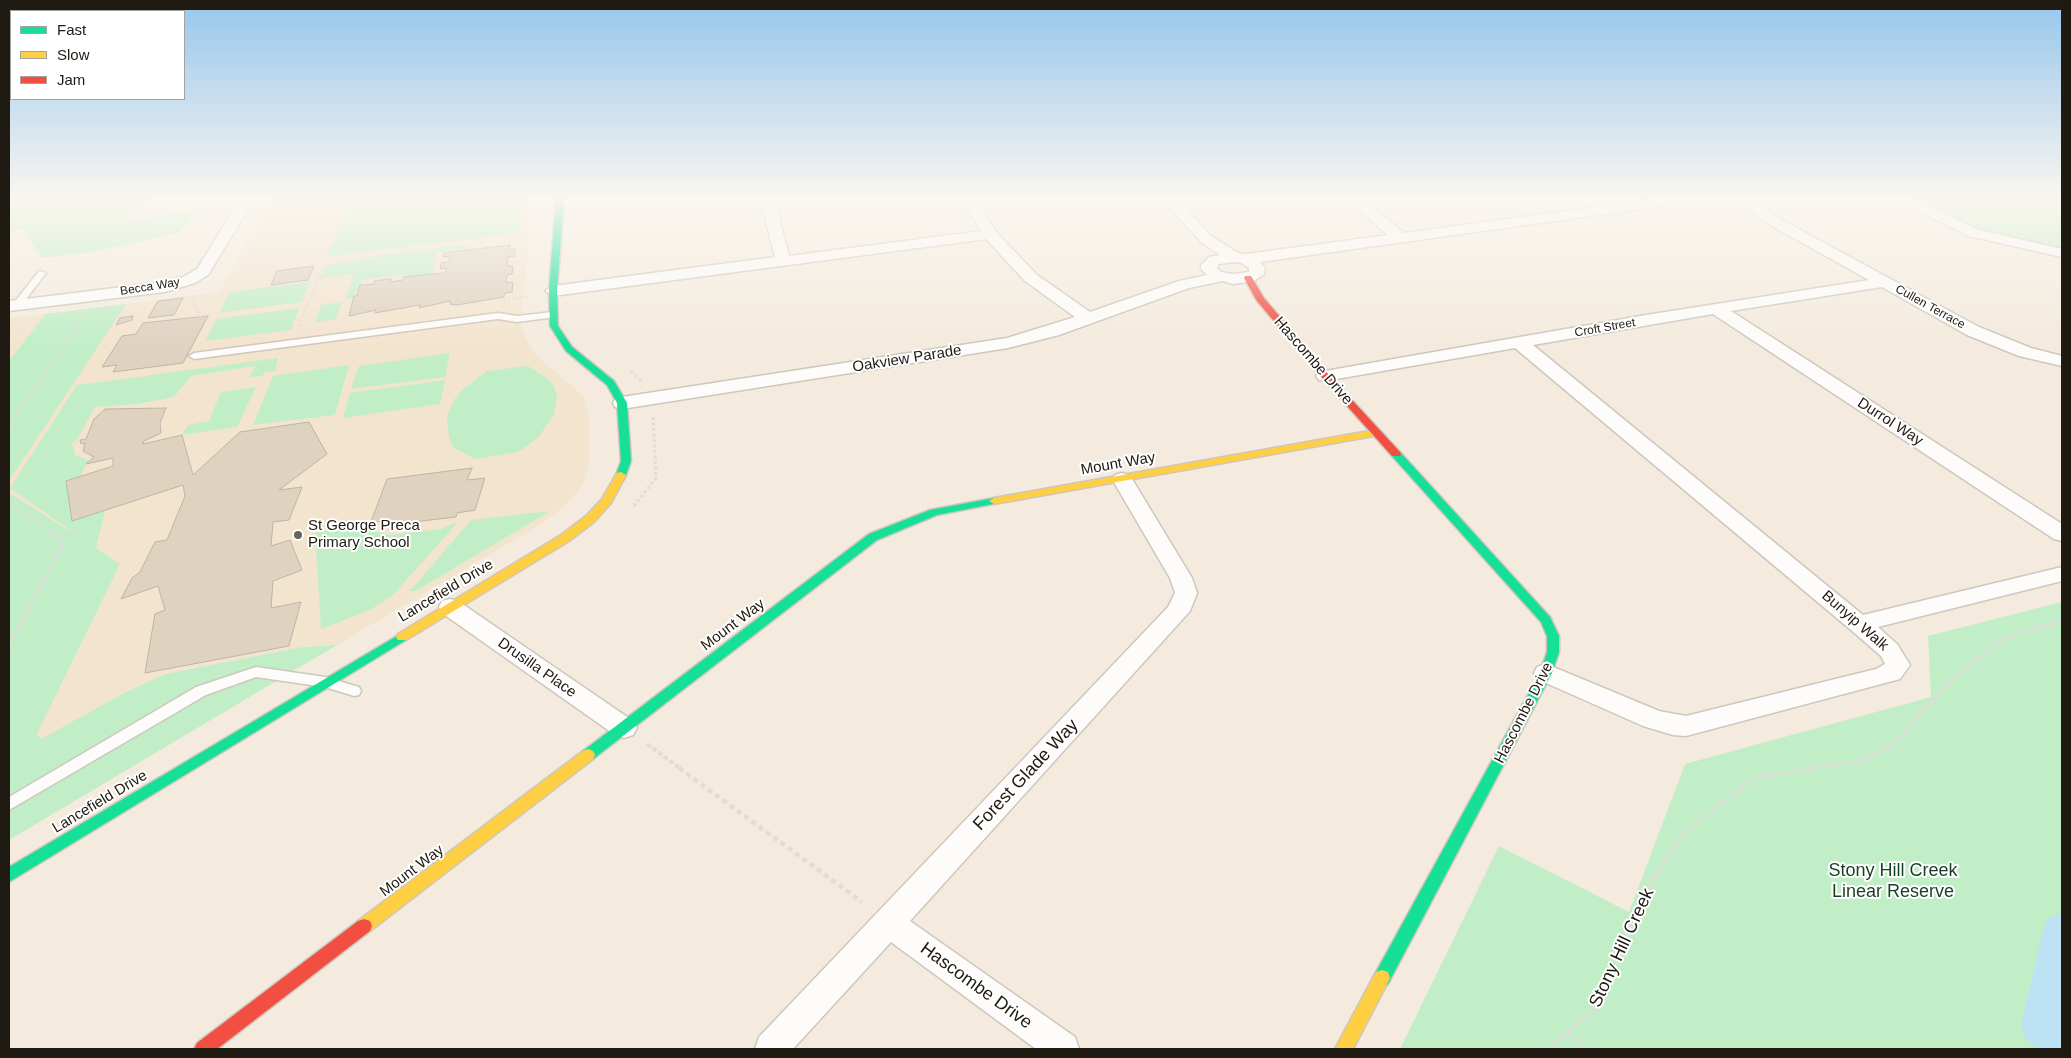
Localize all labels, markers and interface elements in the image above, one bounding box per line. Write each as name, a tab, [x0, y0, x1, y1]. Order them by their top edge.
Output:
legend	[10, 10, 185, 100]
text: Fast	[57, 21, 86, 38]
text: Slow	[57, 46, 90, 63]
text: Jam	[57, 71, 85, 88]
street label: Becca Way	[119, 275, 181, 299]
street label: Cullen Terrace	[1893, 282, 1967, 332]
street label: Hascombe Drive	[1270, 313, 1356, 409]
street label: Croft Street	[1574, 316, 1636, 340]
street label: Oakview Parade	[851, 342, 963, 376]
street label: Durrol Way	[1854, 394, 1926, 450]
street label: Mount Way	[1079, 449, 1157, 479]
place label: St George Preca Primary School	[308, 517, 420, 552]
marker: St George Preca Primary School	[292, 529, 304, 541]
street label: Lancefield Drive	[395, 556, 497, 626]
street label: Bunyip Walk	[1818, 587, 1892, 655]
street label: Mount Way	[698, 595, 768, 655]
street label: Drusilla Place	[494, 634, 580, 702]
street label: Hascombe Drive	[1491, 660, 1557, 766]
street label: Forest Glade Way	[969, 715, 1083, 835]
street label: Lancefield Drive	[49, 767, 151, 837]
street label: Mount Way	[377, 841, 447, 901]
park label: Stony Hill Creek Linear Reserve	[1828, 860, 1958, 902]
street label: Stony Hill Creek	[1585, 885, 1659, 1011]
street label: Hascombe Drive	[916, 938, 1036, 1034]

